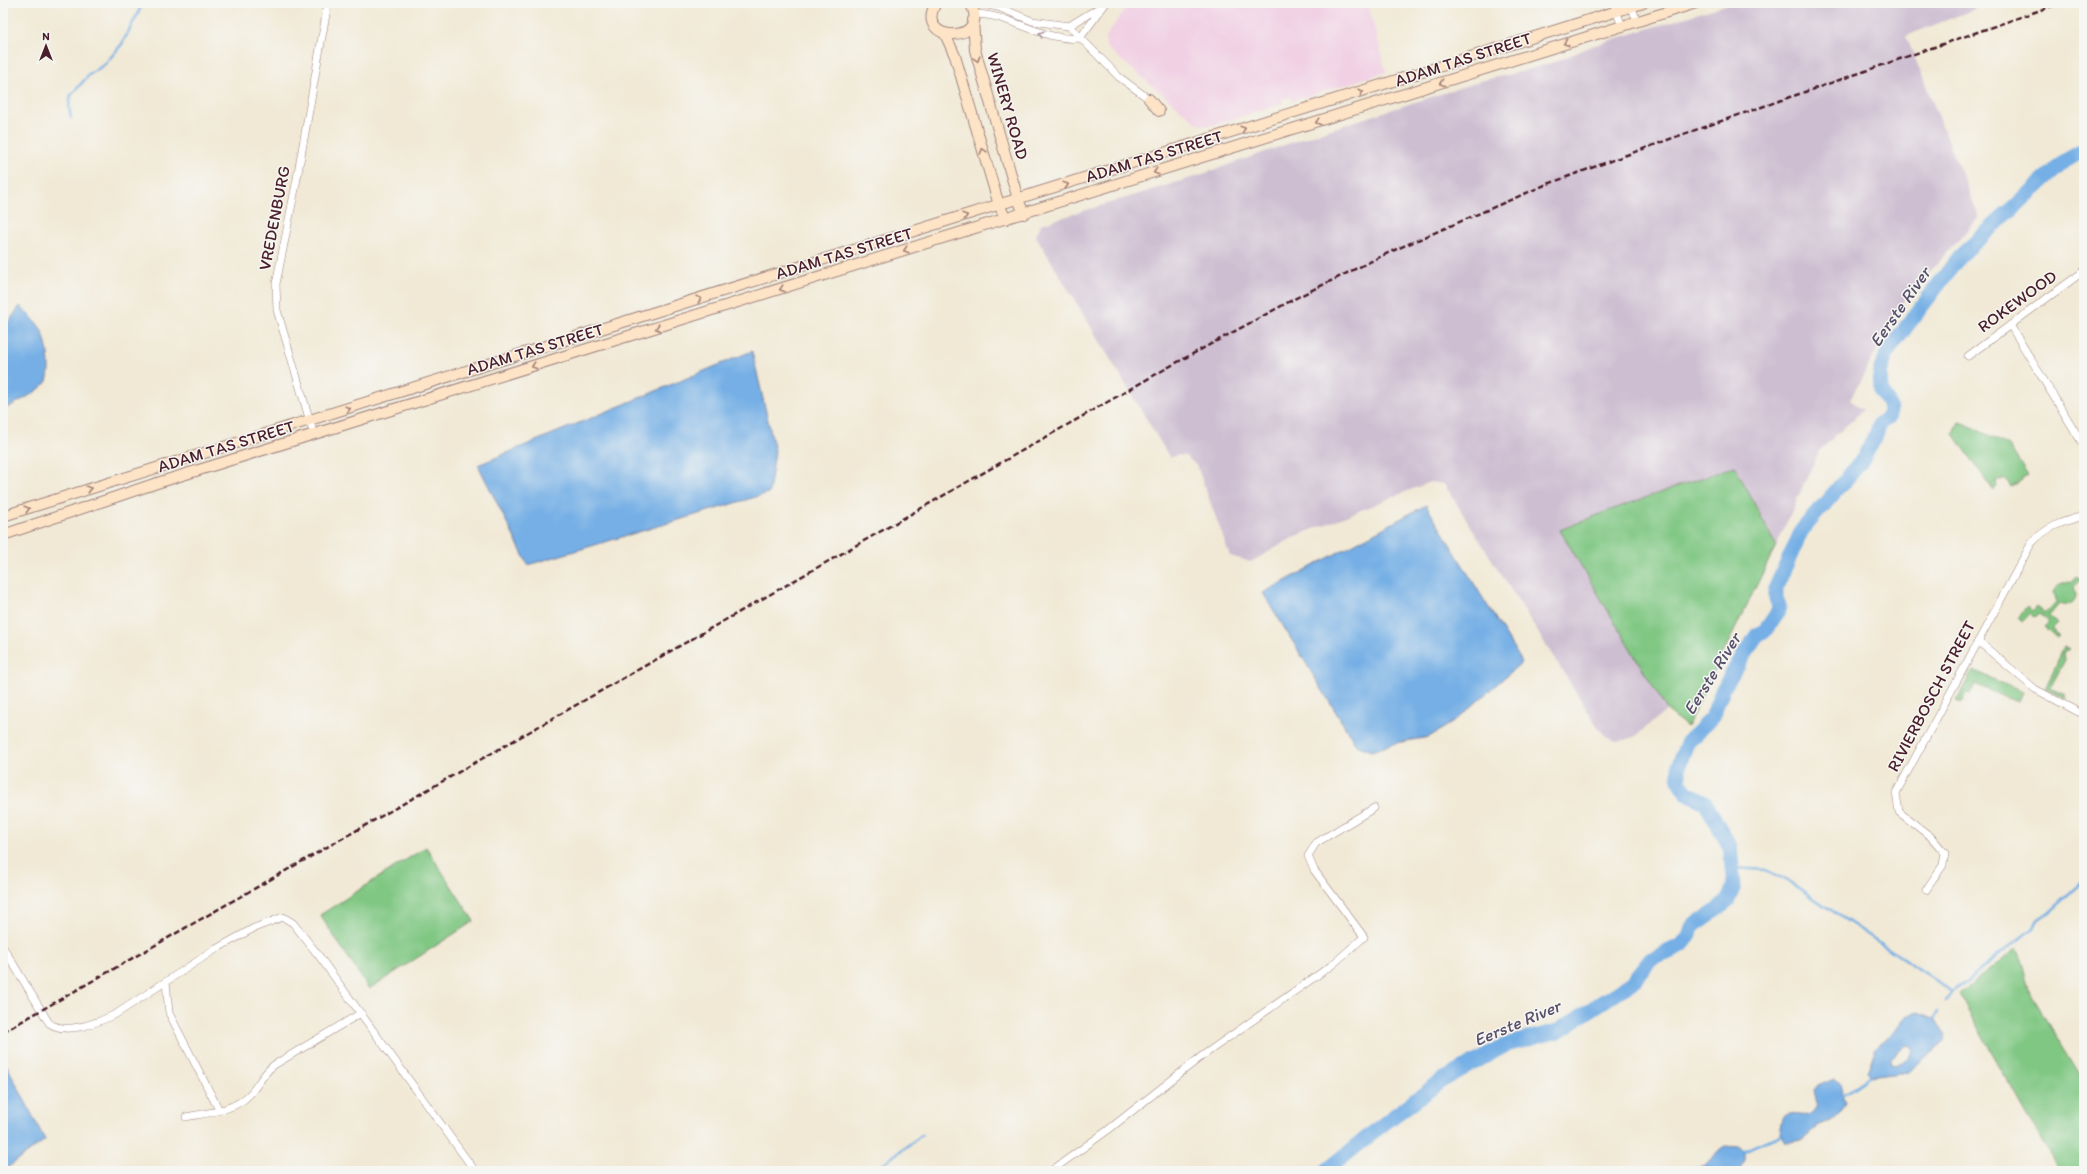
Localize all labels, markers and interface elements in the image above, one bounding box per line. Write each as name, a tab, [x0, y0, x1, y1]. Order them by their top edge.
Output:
north arrow	[26, 26, 66, 66]
street label: ADAM TAS STREET	[1392, 27, 1534, 90]
text: N	[42, 30, 50, 43]
one-way arrow	[1038, 30, 1045, 39]
one-way arrow	[1563, 38, 1570, 47]
street label: WINERY ROAD	[983, 50, 1033, 162]
one-way arrow	[973, 56, 981, 62]
one-way arrow	[1439, 78, 1446, 86]
one-way arrow	[1357, 88, 1364, 97]
one-way arrow	[1315, 117, 1322, 126]
one-way arrow	[1239, 125, 1246, 134]
street label: ADAM TAS STREET	[1083, 126, 1225, 186]
one-way arrow	[979, 148, 988, 155]
street label: VREDENBURG	[254, 164, 294, 272]
one-way arrow	[1153, 167, 1160, 176]
one-way arrow	[1062, 181, 1069, 190]
one-way arrow	[961, 212, 968, 221]
street label: ADAM TAS STREET	[773, 223, 915, 283]
one-way arrow	[903, 245, 910, 254]
water label: Eerste River	[1865, 261, 1937, 351]
street label: ROKEWOOD	[1974, 266, 2060, 336]
one-way arrow	[779, 284, 786, 293]
one-way arrow	[695, 295, 702, 304]
street label: ADAM TAS STREET	[464, 319, 606, 379]
one-way arrow	[655, 323, 662, 332]
one-way arrow	[530, 361, 537, 370]
one-way arrow	[344, 405, 351, 413]
street label: ADAM TAS STREET	[155, 416, 297, 476]
one-way arrow	[85, 485, 92, 494]
one-way arrow	[23, 505, 30, 514]
street label: RIVIERBOSCH STREET	[1883, 617, 1980, 775]
water label: Eerste River	[1678, 627, 1747, 719]
water label: Eerste River	[1470, 994, 1566, 1051]

